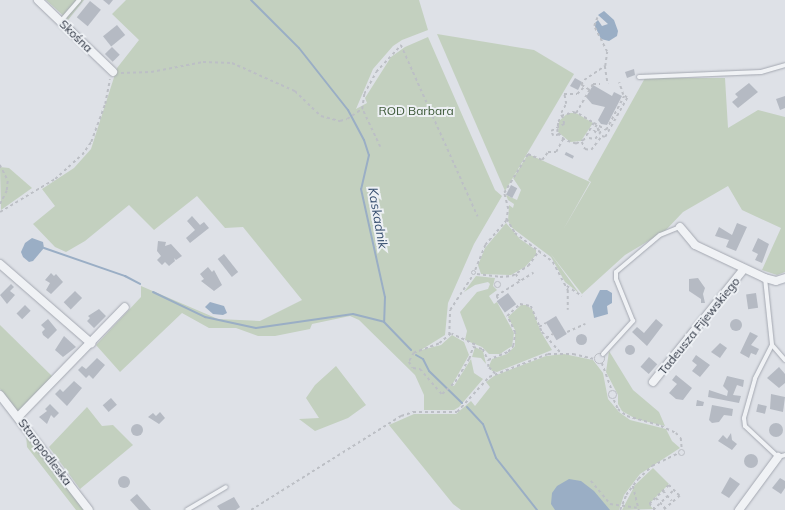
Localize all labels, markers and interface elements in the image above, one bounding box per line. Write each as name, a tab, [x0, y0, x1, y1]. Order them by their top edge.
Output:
street label: Skośna	[56, 17, 96, 55]
park label: ROD Barbara	[378, 104, 454, 118]
water label: Kaskadnik	[365, 186, 391, 250]
street label: Tadeusza Fijewskiego	[655, 274, 743, 378]
street label: Staropodleska	[15, 416, 75, 488]

